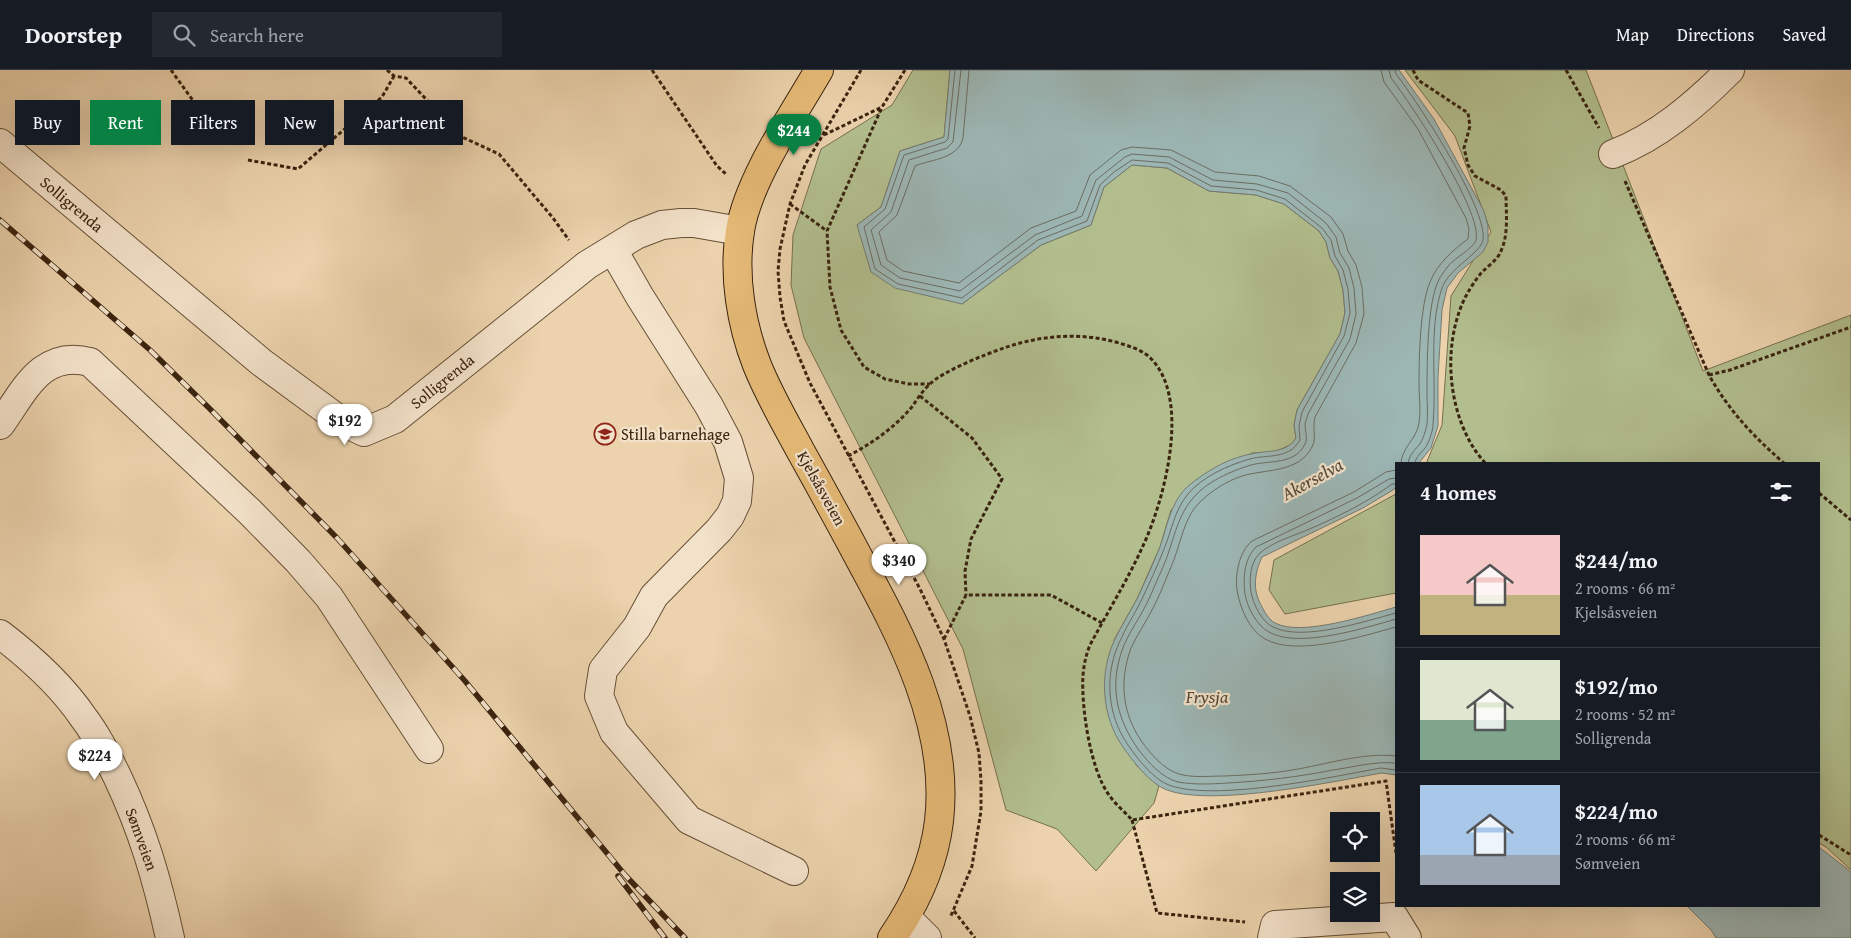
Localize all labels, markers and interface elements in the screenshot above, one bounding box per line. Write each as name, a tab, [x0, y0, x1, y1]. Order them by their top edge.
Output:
search box	[152, 12, 502, 57]
text: Doorstep	[25, 17, 122, 52]
icon: search	[170, 21, 198, 49]
text: Search here	[210, 21, 304, 49]
text: Map	[1616, 21, 1649, 48]
text: Directions	[1677, 21, 1754, 48]
text: Saved	[1782, 21, 1826, 48]
chip: Buy	[15, 100, 80, 145]
chip: Rent	[90, 100, 161, 145]
chip: Filters	[171, 100, 255, 145]
chip: New	[265, 100, 334, 145]
chip: Apartment	[344, 100, 463, 145]
pin: $244	[764, 114, 824, 156]
text: $244	[777, 118, 811, 142]
street label: Solligrenda	[35, 170, 109, 238]
street label: Solligrenda	[405, 347, 480, 414]
pin: $192	[315, 404, 375, 446]
text: $192	[328, 408, 362, 432]
school or university icon: Stilla barnehage	[593, 422, 617, 446]
place label: Stilla barnehage	[621, 422, 730, 446]
street label: Kjelsåsveien	[792, 446, 852, 530]
water label: Akerselva	[1275, 451, 1348, 507]
text: 4 homes	[1420, 477, 1496, 508]
icon: filters	[1767, 478, 1795, 506]
pin: $340	[869, 544, 929, 586]
text: $244/mo	[1575, 545, 1658, 576]
text: $340	[882, 548, 916, 572]
icon: home	[1460, 555, 1520, 615]
text: 2 rooms · 66 m²	[1575, 576, 1675, 600]
text: Kjelsåsveien	[1575, 600, 1657, 624]
text: $192/mo	[1575, 671, 1658, 702]
icon: home	[1460, 680, 1520, 740]
water label: Frysja	[1185, 683, 1229, 710]
text: 2 rooms · 52 m²	[1575, 702, 1675, 726]
text: Solligrenda	[1575, 726, 1651, 750]
pin: $224	[65, 738, 125, 781]
text: $224	[78, 743, 112, 767]
text: $224/mo	[1575, 796, 1658, 827]
street label: Sømveien	[120, 804, 164, 874]
icon: home	[1460, 805, 1520, 865]
map controls	[1330, 812, 1380, 922]
button: locate	[1330, 812, 1380, 862]
text: 2 rooms · 66 m²	[1575, 827, 1675, 851]
text: Sømveien	[1575, 851, 1640, 875]
button: layers	[1330, 872, 1380, 922]

